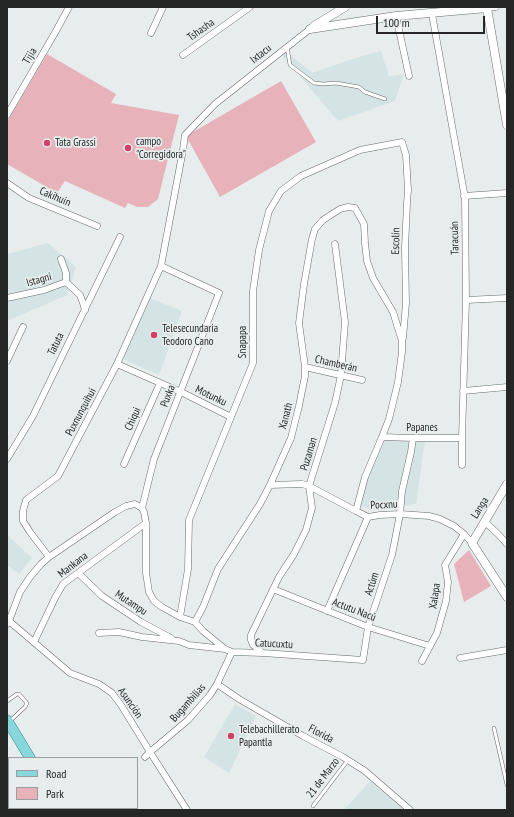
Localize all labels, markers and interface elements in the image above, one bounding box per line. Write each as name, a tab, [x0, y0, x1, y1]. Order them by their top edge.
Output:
scale bar	[378, 8, 487, 34]
text: 100 m	[383, 15, 410, 30]
street label: Tshasha	[185, 16, 217, 44]
street label: Ixtacu	[248, 42, 274, 66]
street label: Tijia	[20, 46, 40, 66]
place label: campo "Corregidora"	[136, 135, 186, 161]
place label: Tata Grassi	[55, 136, 96, 150]
marker: Tata Grassi	[42, 138, 52, 148]
marker: campo "Corregidora"	[123, 143, 133, 153]
street label: Cakihuin	[37, 185, 73, 209]
street label: Taracuán	[448, 221, 462, 255]
street label: Escolín	[389, 228, 403, 254]
street label: Istagni	[25, 270, 53, 290]
place label: Telesecundaria Teodoro Cano	[162, 322, 218, 348]
street label: Snapapa	[236, 326, 250, 358]
street label: Tatuta	[45, 330, 67, 358]
marker: Telesecundaria Teodoro Cano	[149, 330, 159, 340]
street label: Chamberán	[314, 353, 358, 375]
street label: Puxka	[158, 383, 178, 409]
street label: Motunku	[193, 383, 229, 409]
street label: Puxnunquihui	[63, 386, 99, 438]
street label: Xanath	[276, 401, 296, 431]
street label: Chiqui	[122, 405, 144, 433]
street label: Papanes	[406, 421, 438, 435]
street label: Puzaman	[298, 436, 320, 472]
street label: Langa	[468, 495, 492, 521]
street label: Pocxnu	[370, 498, 398, 512]
street label: Mankana	[55, 549, 91, 581]
street label: Actúm	[362, 571, 382, 597]
street label: Xalapa	[427, 582, 443, 610]
street label: Mutampu	[112, 588, 150, 618]
street label: Actutu Nacú	[330, 596, 378, 624]
street label: Catucuxtu	[255, 636, 293, 652]
street label: Bugambilias	[168, 681, 208, 725]
street label: Asunción	[115, 685, 145, 721]
street label: Florida	[306, 722, 336, 746]
place label: Telebachillerato Papantla	[239, 723, 300, 749]
marker: Telebachillerato Papantla	[226, 731, 236, 741]
street label: 21 de Marzo	[304, 755, 342, 801]
legend	[8, 757, 138, 809]
text: Road	[46, 766, 66, 781]
text: Park	[46, 786, 64, 801]

